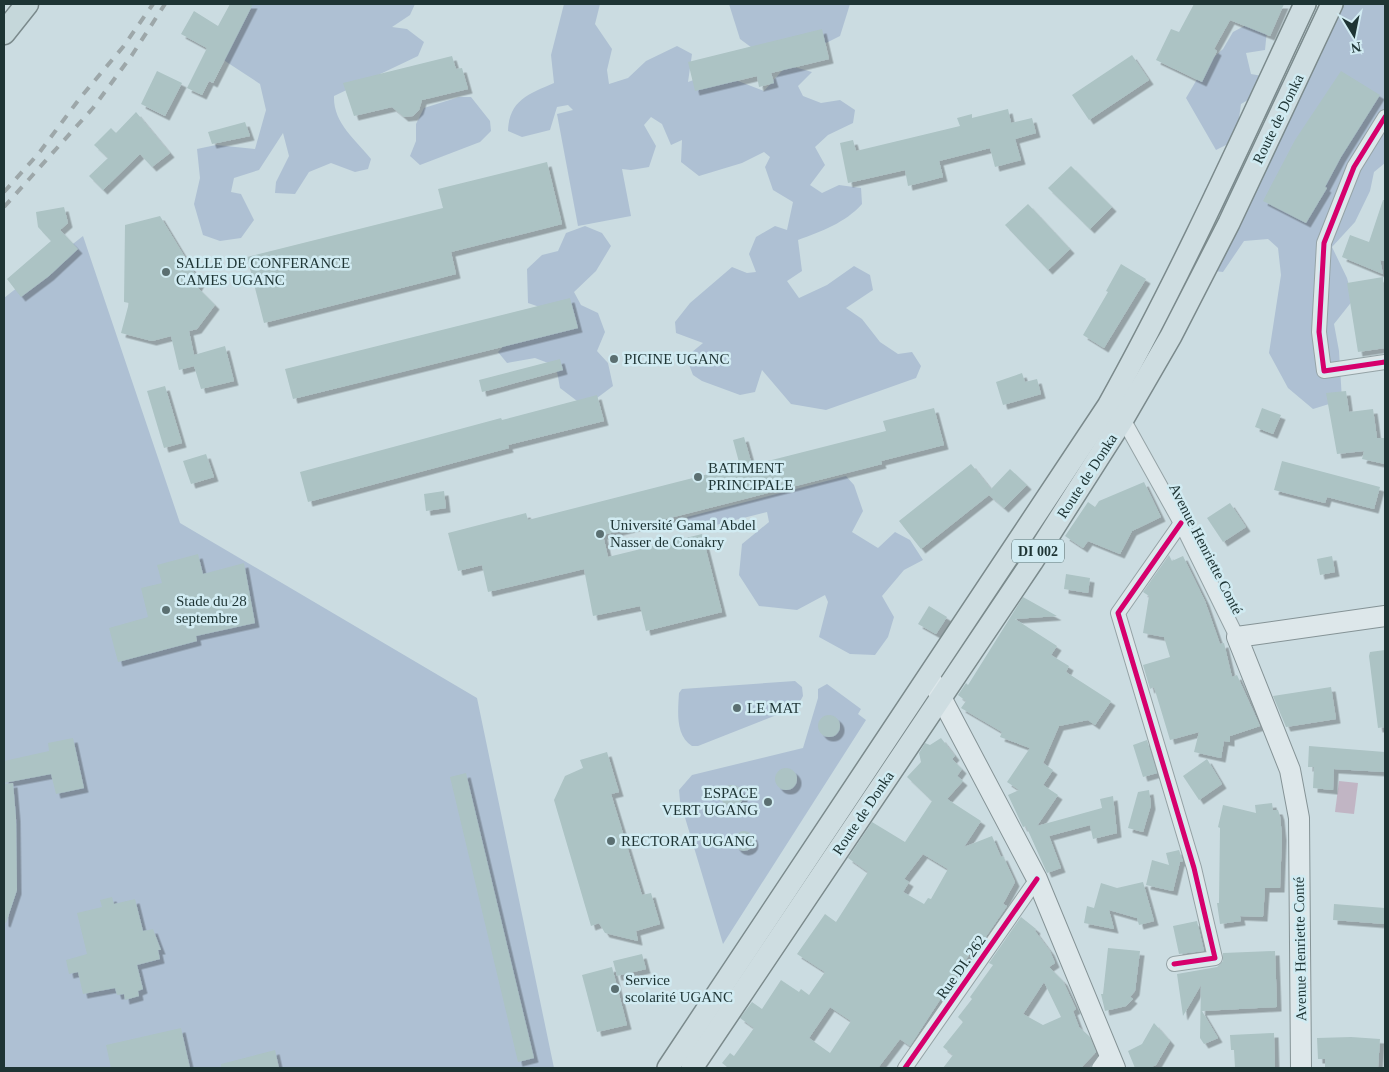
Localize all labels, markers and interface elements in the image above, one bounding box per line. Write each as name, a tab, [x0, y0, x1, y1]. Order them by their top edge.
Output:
north arrow	[1329, 10, 1379, 60]
text: N	[1350, 39, 1362, 56]
street label: Route de Donka	[1249, 71, 1307, 166]
place label: SALLE DE CONFERANCE CAMES UGANC	[176, 255, 350, 288]
marker: SALLE DE CONFERANCE CAMES UGANC	[160, 266, 172, 278]
place label: PICINE UGANC	[624, 351, 729, 367]
marker: PICINE UGANC	[608, 353, 620, 365]
street label: Route de Donka	[1054, 430, 1120, 521]
place label: BATIMENT PRINCIPALE	[708, 460, 793, 493]
marker: BATIMENT PRINCIPALE	[692, 471, 704, 483]
street label: Avenue Henriette Conté	[1166, 481, 1246, 617]
place label: Université Gamal Abdel Nasser de Conakry	[610, 517, 756, 550]
marker: Université Gamal Abdel Nasser de Conakry	[594, 528, 606, 540]
road number: DI 002	[1012, 540, 1064, 562]
place label: Stade du 28 septembre	[176, 593, 247, 626]
marker: Stade du 28 septembre	[160, 604, 172, 616]
place label: LE MAT	[747, 700, 801, 716]
marker: LE MAT	[731, 702, 743, 714]
street label: Route de Donka	[829, 768, 897, 858]
place label: ESPACE VERT UGANG	[662, 785, 758, 818]
marker: ESPACE VERT UGANG	[762, 796, 774, 808]
place label: RECTORAT UGANC	[621, 833, 755, 849]
marker: RECTORAT UGANC	[605, 835, 617, 847]
street label: Avenue Henriette Conté	[1291, 876, 1309, 1021]
street label: Rue DI. 262	[933, 932, 989, 1002]
place label: Service scolarité UGANC	[625, 972, 733, 1005]
marker: Service scolarité UGANC	[609, 983, 621, 995]

